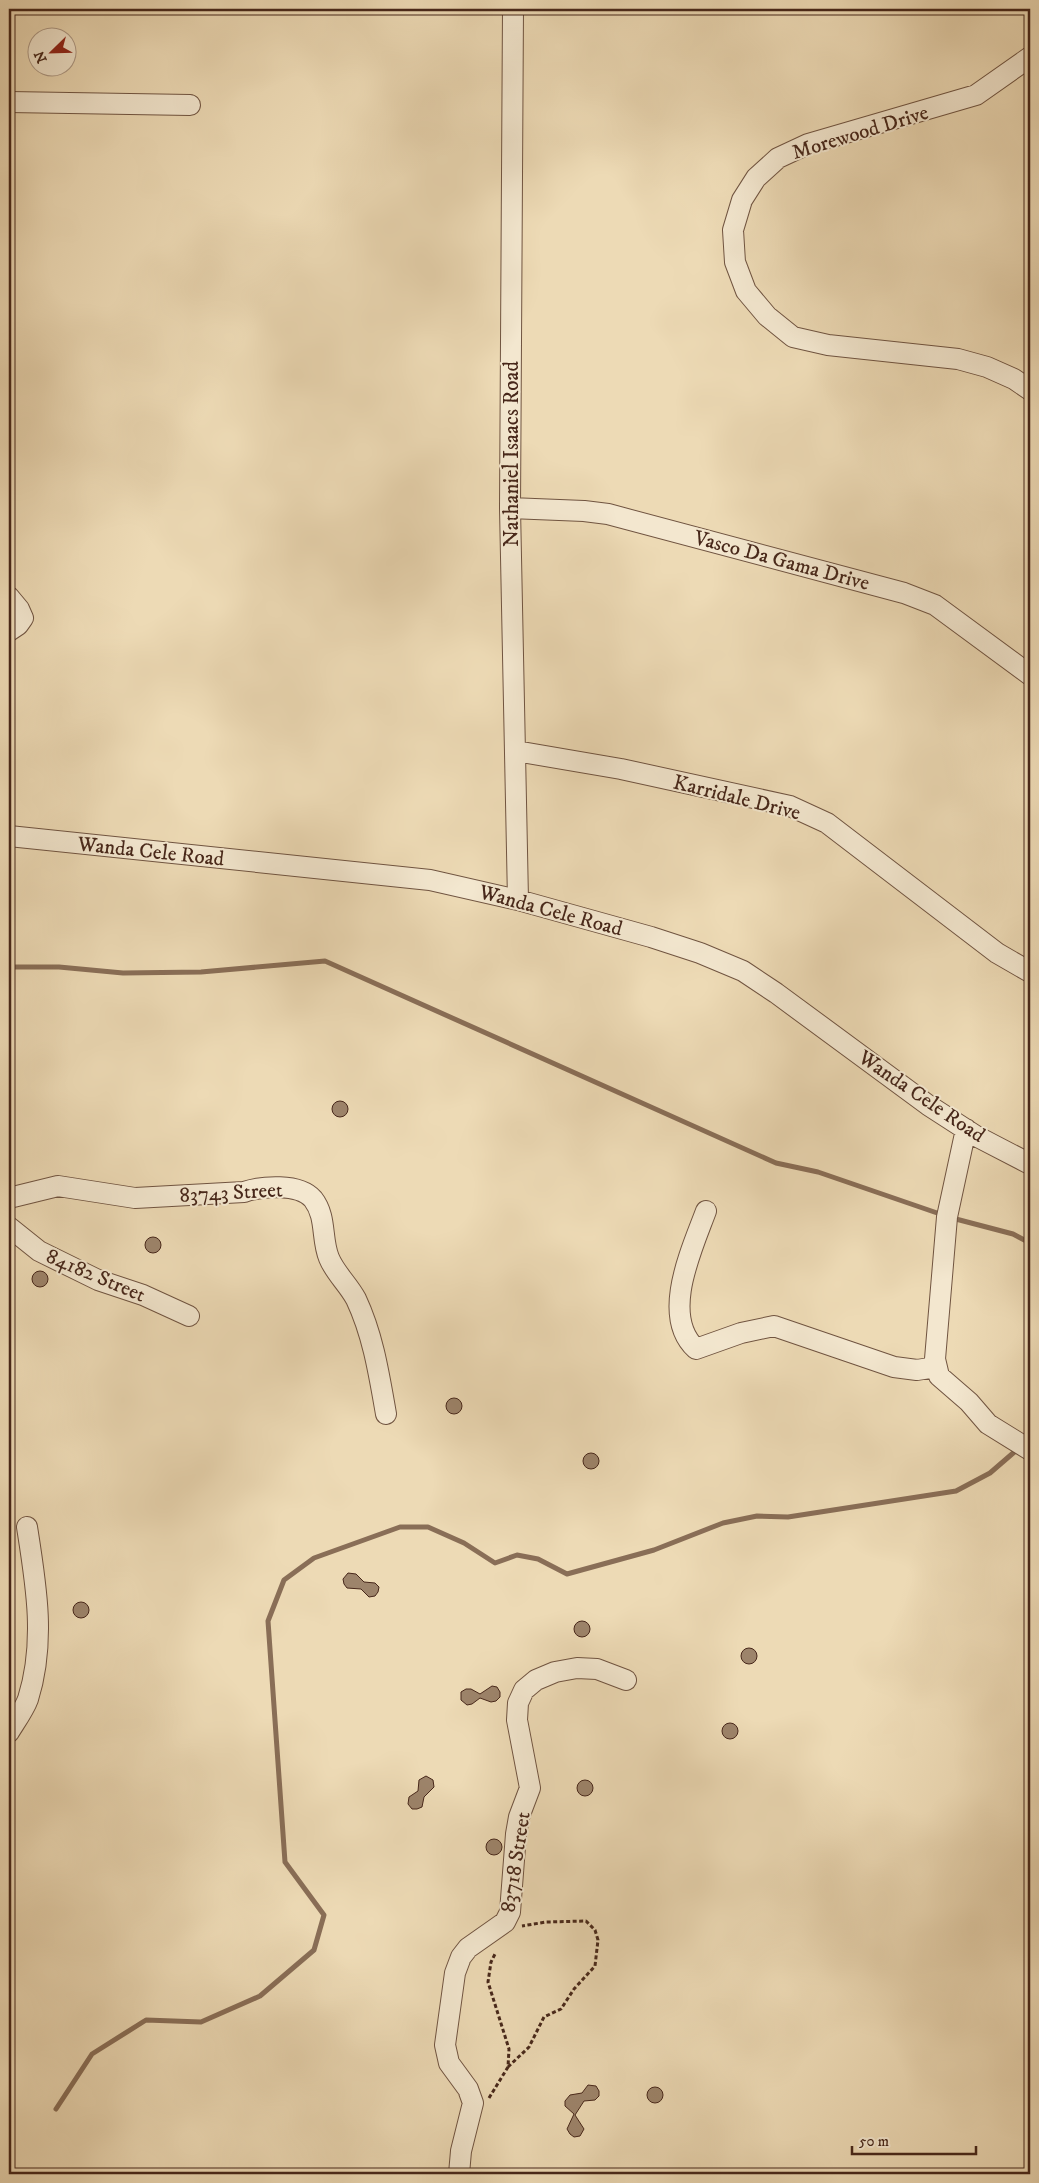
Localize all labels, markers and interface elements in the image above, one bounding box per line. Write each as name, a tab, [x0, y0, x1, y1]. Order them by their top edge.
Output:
north arrow	[28, 28, 78, 78]
text: N	[30, 47, 51, 65]
street label: Morewood Drive	[789, 100, 932, 166]
street label: Nathaniel Isaacs Road	[499, 361, 525, 547]
street label: Vasco Da Gama Drive	[690, 525, 872, 597]
street label: Karridale Drive	[670, 770, 803, 826]
street label: Wanda Cele Road	[75, 831, 226, 873]
street label: Wanda Cele Road	[475, 879, 626, 943]
street label: Wanda Cele Road	[852, 1044, 990, 1149]
street label: 83743 Street	[179, 1177, 284, 1209]
street label: 84182 Street	[42, 1243, 149, 1309]
street label: 83718 Street	[495, 1810, 537, 1914]
scale bar	[852, 2123, 975, 2155]
text: 50 m	[859, 2132, 889, 2151]

